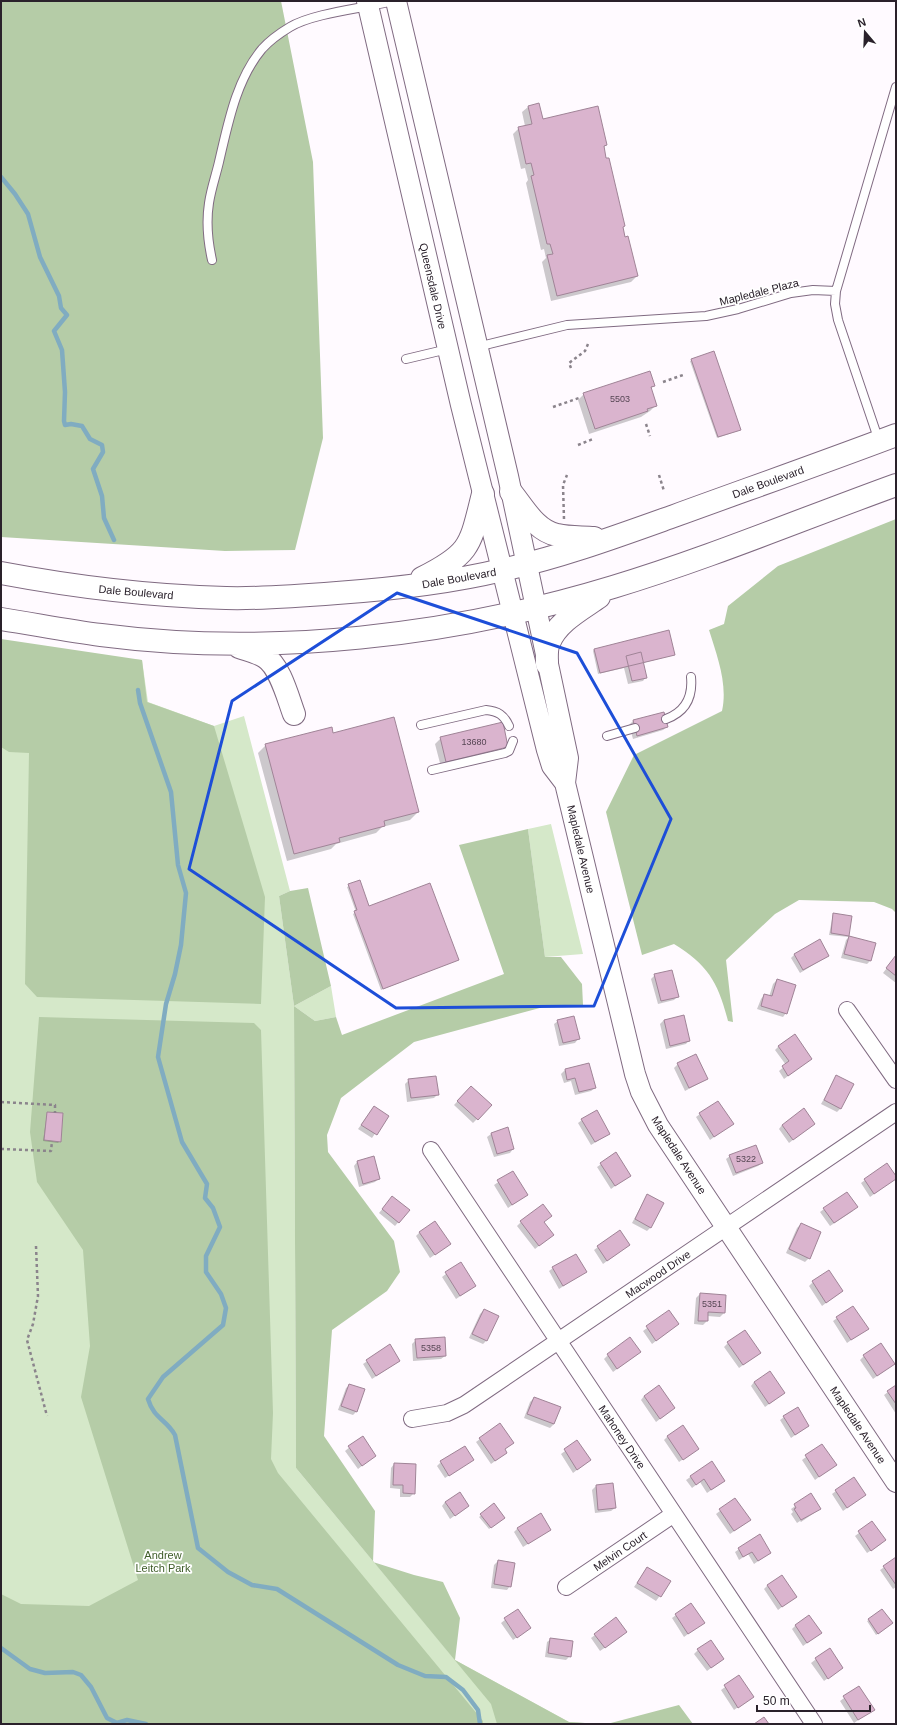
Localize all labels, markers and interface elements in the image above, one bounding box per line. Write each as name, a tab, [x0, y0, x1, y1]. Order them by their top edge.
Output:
north arrow	[845, 12, 885, 52]
text: N	[856, 16, 868, 30]
street label: Queensdale Drive	[417, 242, 449, 330]
street label: Mapledale Plaza	[718, 276, 801, 308]
house number: 5503	[610, 394, 630, 404]
street label: Dale Boulevard	[731, 463, 805, 501]
street label: Dale Boulevard	[421, 566, 497, 590]
street label: Dale Boulevard	[98, 583, 174, 601]
house number: 13680	[461, 737, 487, 747]
street label: Mapledale Avenue	[565, 804, 597, 894]
street label: Mapledale Avenue	[649, 1114, 709, 1196]
house number: 5322	[736, 1154, 756, 1164]
street label: Macwood Drive	[623, 1248, 693, 1300]
house number: 5351	[702, 1299, 722, 1309]
house number: 5358	[421, 1343, 441, 1353]
street label: Mapledale Avenue	[828, 1384, 888, 1466]
street label: Mahoney Drive	[596, 1403, 648, 1471]
street label: Melvin Court	[591, 1529, 649, 1573]
park label: Andrew Leitch Park	[135, 1549, 191, 1574]
scale bar	[757, 1687, 870, 1713]
text: 50 m	[763, 1694, 790, 1708]

